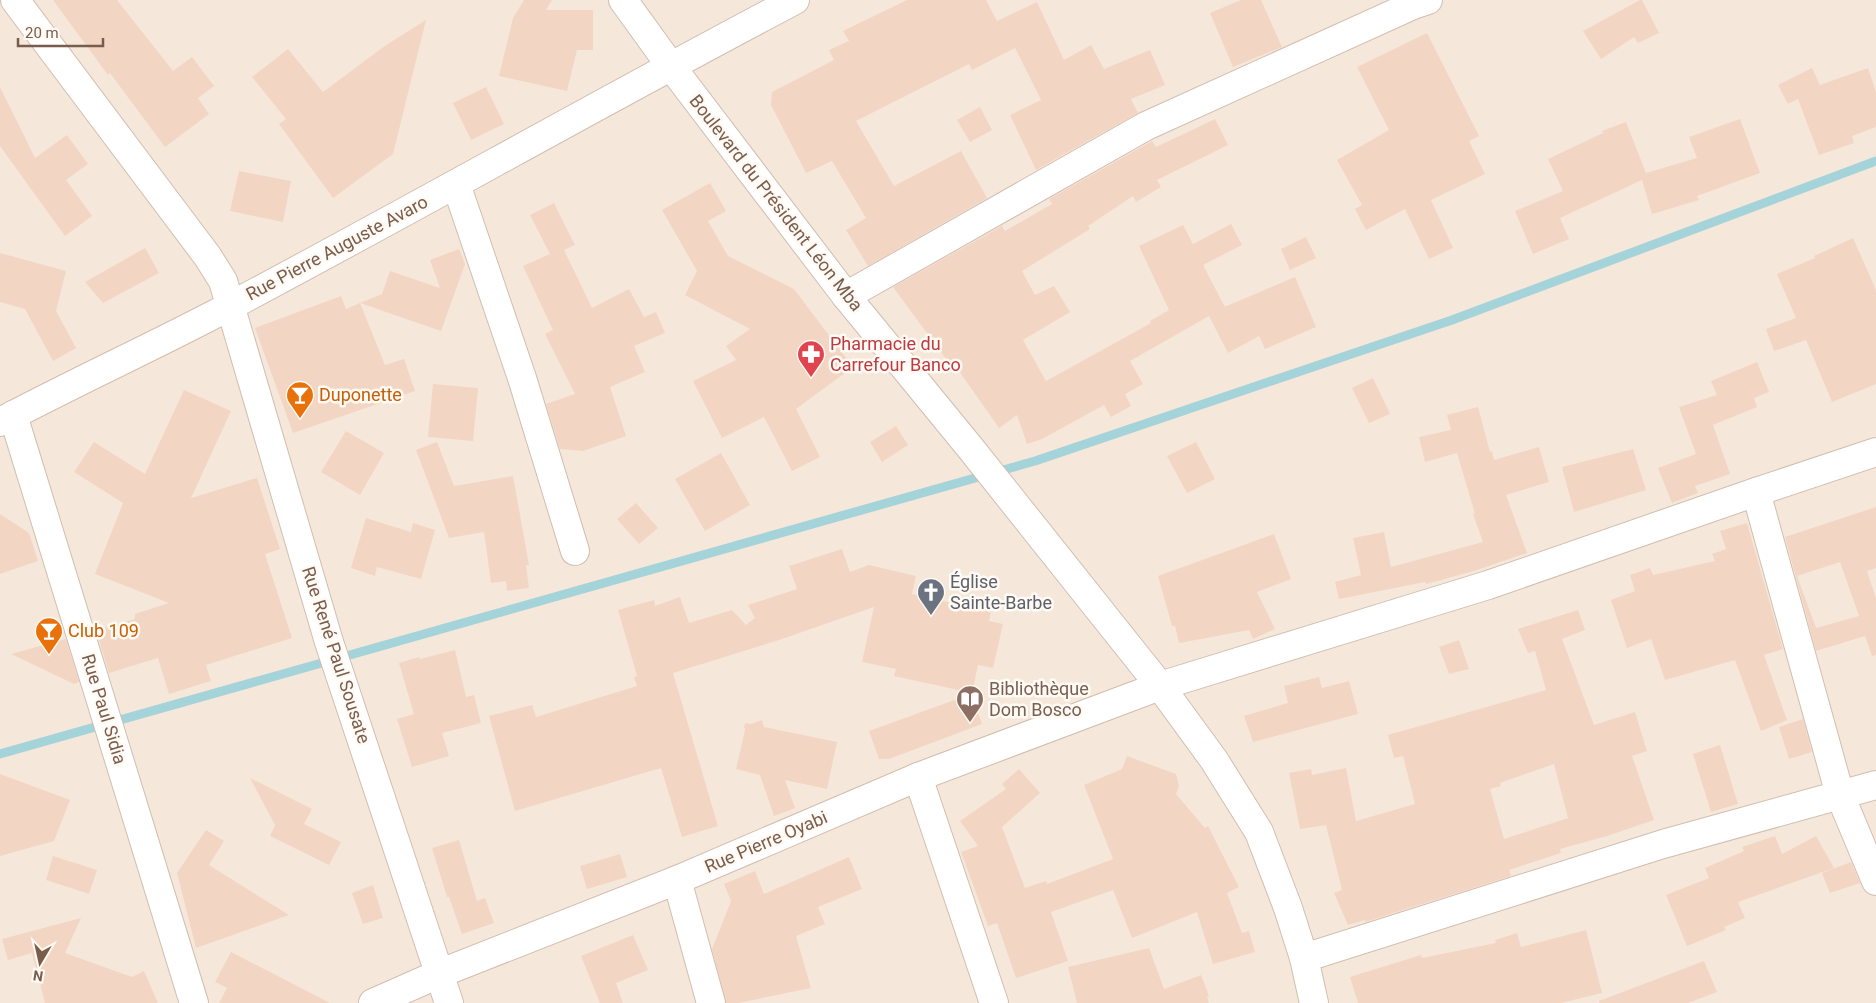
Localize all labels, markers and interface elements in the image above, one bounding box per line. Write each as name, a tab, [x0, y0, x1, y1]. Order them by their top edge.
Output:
scale bar	[18, 15, 102, 47]
text: 20 m	[25, 24, 59, 42]
street label: Boulevard du Président Léon Mba	[685, 90, 867, 315]
street label: Rue Pierre Auguste Avaro	[242, 191, 431, 304]
place label: Pharmacie du Carrefour Banco	[830, 333, 961, 375]
pharmacy icon: Pharmacie du Carrefour Banco	[796, 339, 826, 378]
bar icon: Duponette	[285, 380, 315, 419]
place label: Duponette	[319, 384, 402, 405]
street label: Rue René Paul Sousate	[298, 564, 375, 746]
place label: Église Sainte-Barbe	[950, 571, 1052, 613]
church icon: Église Sainte-Barbe	[916, 577, 946, 616]
bar icon: Club 109	[34, 616, 64, 655]
place label: Club 109	[68, 620, 139, 641]
street label: Rue Paul Sidia	[78, 651, 131, 767]
place label: Bibliothèque Dom Bosco	[989, 678, 1089, 720]
library icon: Bibliothèque Dom Bosco	[955, 684, 985, 723]
street label: Rue Pierre Oyabi	[701, 806, 830, 877]
north arrow	[15, 938, 65, 988]
text: N	[32, 967, 44, 985]

